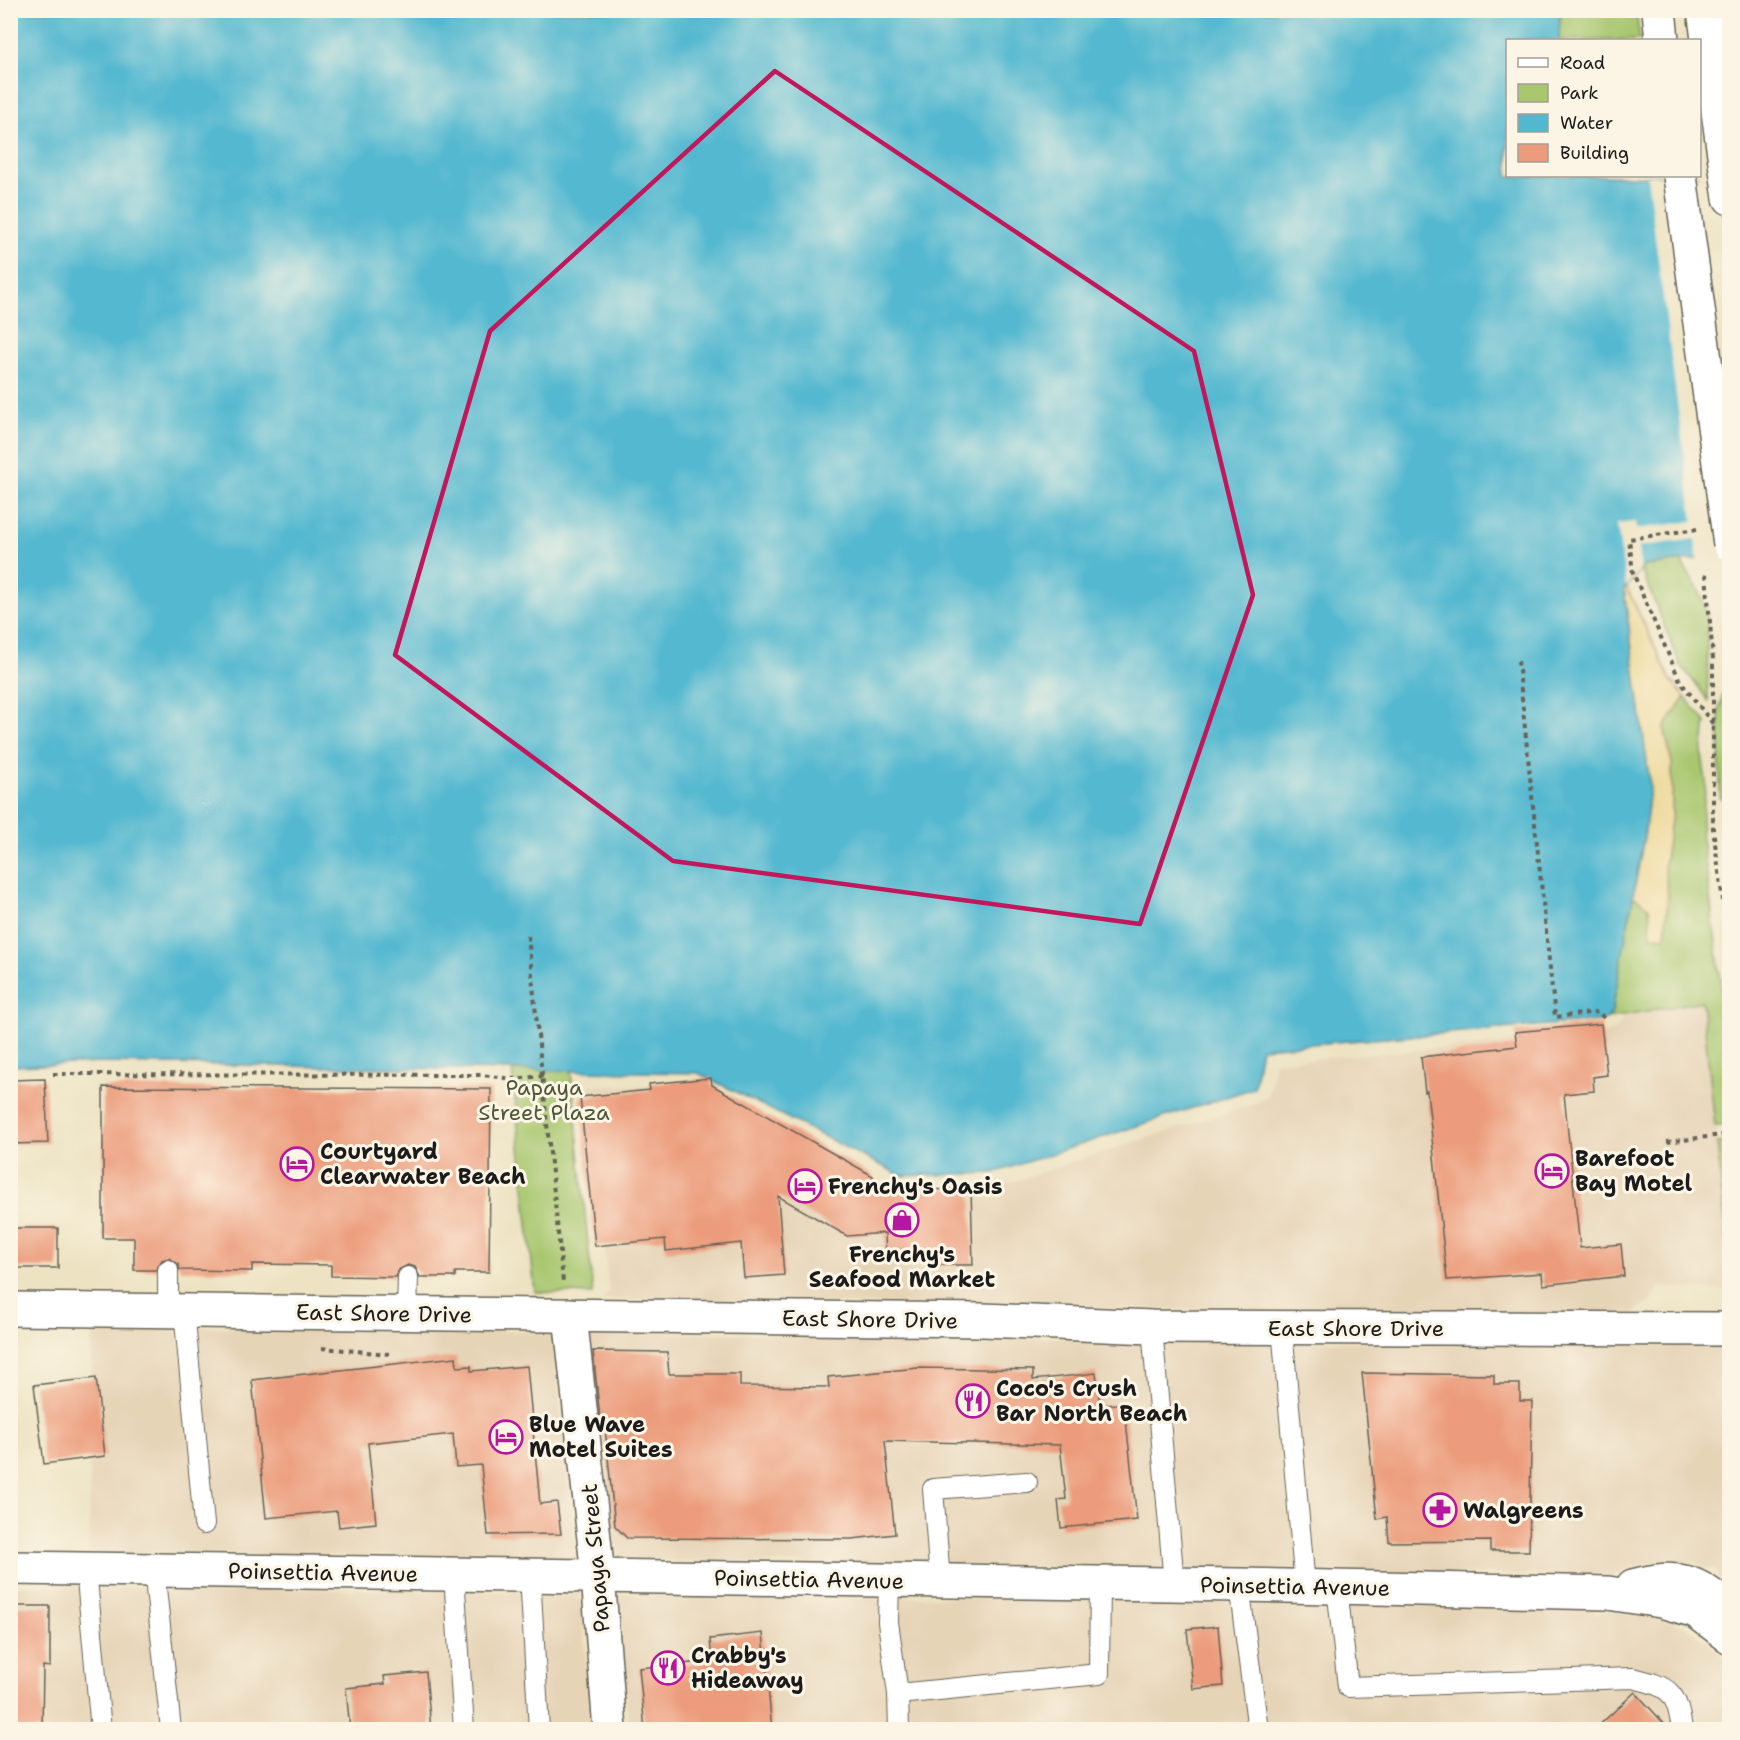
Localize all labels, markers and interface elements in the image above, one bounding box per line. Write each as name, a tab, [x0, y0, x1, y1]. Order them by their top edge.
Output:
legend	[1506, 39, 1701, 177]
text: Road	[1560, 51, 1605, 75]
text: Park	[1560, 81, 1599, 105]
text: Water	[1560, 111, 1613, 135]
text: Building	[1560, 141, 1629, 165]
park label: Papaya Street Plaza	[478, 1073, 610, 1127]
place label: Courtyard Clearwater Beach	[320, 1137, 526, 1191]
place label: Barefoot Bay Motel	[1575, 1144, 1692, 1198]
hotel icon: Courtyard Clearwater Beach	[279, 1146, 315, 1182]
hotel icon: Barefoot Bay Motel	[1534, 1153, 1570, 1189]
hotel icon: Frenchy's Oasis	[787, 1168, 823, 1204]
place label: Frenchy's Oasis	[828, 1172, 1003, 1201]
shop icon: Frenchy's Seafood Market	[884, 1202, 920, 1238]
place label: Frenchy's Seafood Market	[809, 1240, 996, 1294]
street label: East Shore Drive	[296, 1297, 472, 1330]
street label: East Shore Drive	[782, 1303, 958, 1336]
street label: East Shore Drive	[1268, 1314, 1444, 1343]
place label: Coco's Crush Bar North Beach	[996, 1374, 1188, 1428]
restaurant icon: Coco's Crush Bar North Beach	[955, 1383, 991, 1419]
place label: Blue Wave Motel Suites	[529, 1410, 673, 1464]
hotel icon: Blue Wave Motel Suites	[488, 1419, 524, 1455]
street label: Papaya Street	[575, 1482, 616, 1634]
pharmacy icon: Walgreens	[1422, 1492, 1458, 1528]
place label: Walgreens	[1463, 1496, 1584, 1525]
street label: Poinsettia Avenue	[228, 1556, 418, 1589]
street label: Poinsettia Avenue	[714, 1563, 904, 1596]
street label: Poinsettia Avenue	[1200, 1570, 1390, 1603]
place label: Crabby's Hideaway	[691, 1641, 804, 1695]
restaurant icon: Crabby's Hideaway	[650, 1650, 686, 1686]

